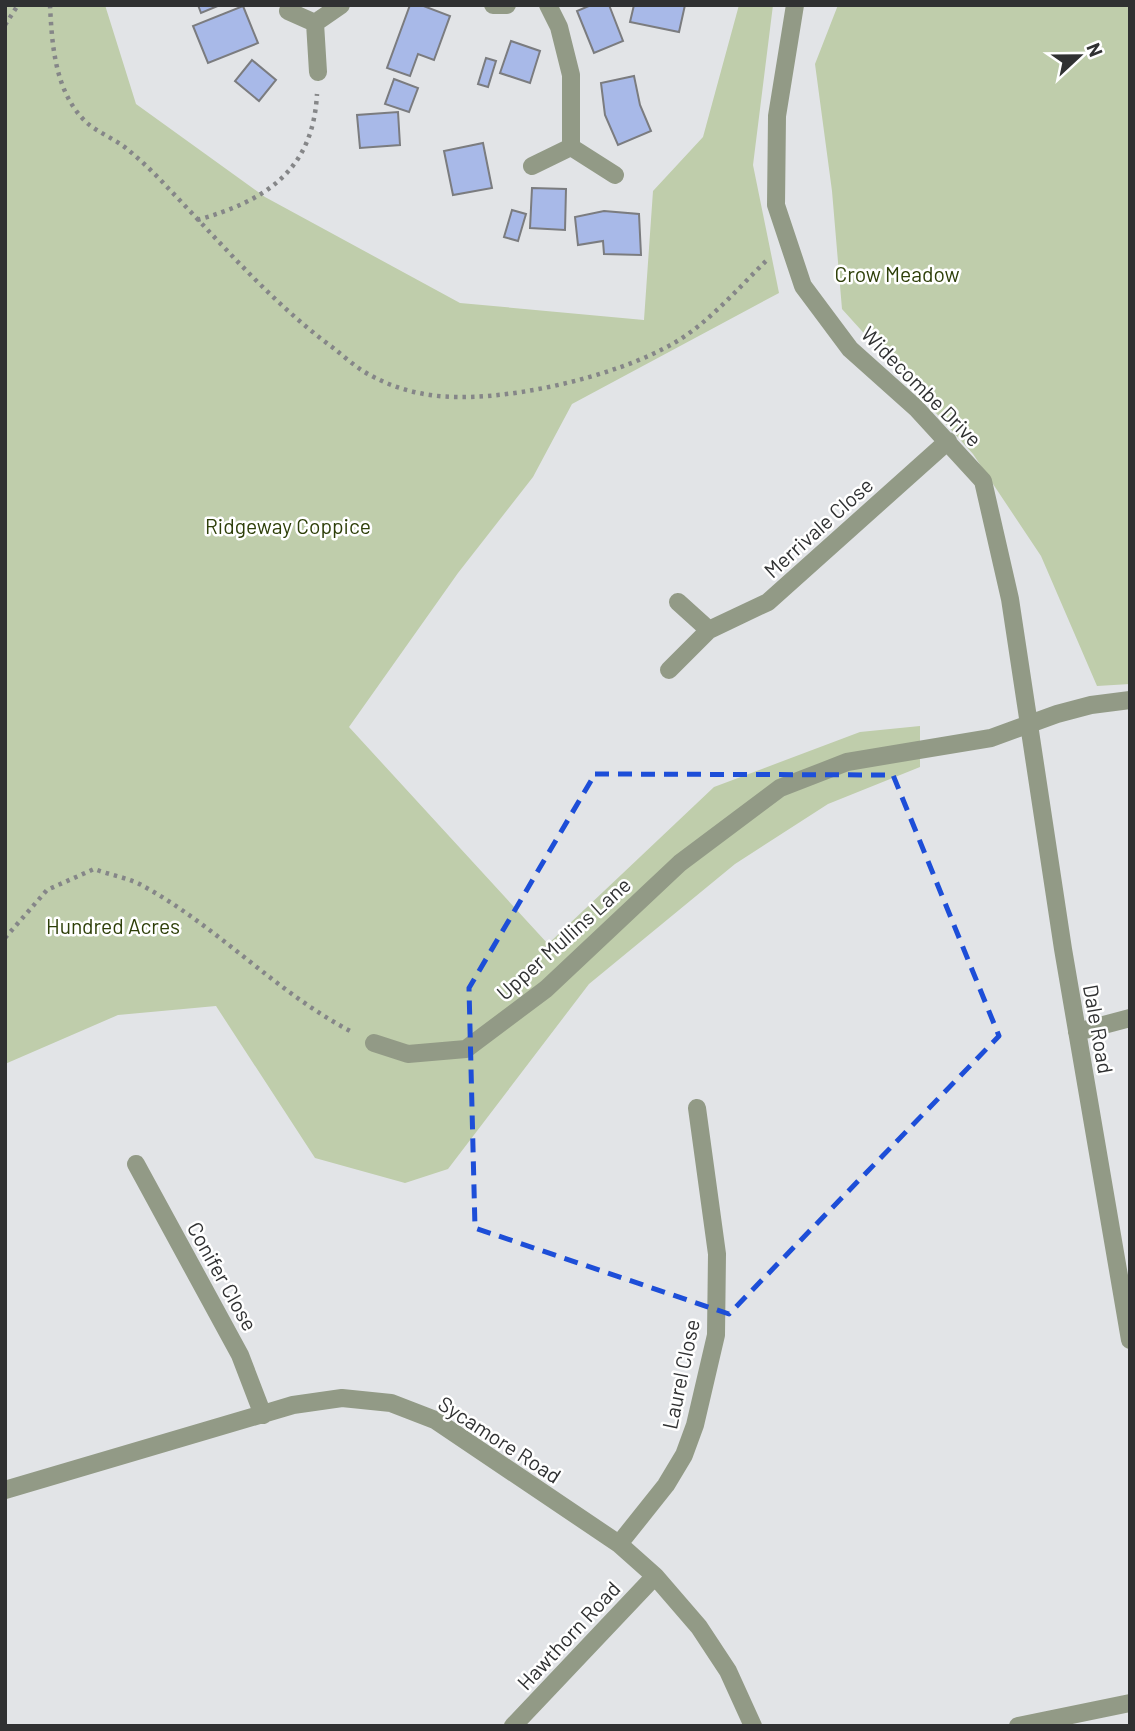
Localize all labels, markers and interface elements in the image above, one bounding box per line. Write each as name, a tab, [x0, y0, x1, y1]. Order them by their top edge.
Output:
north arrow	[1044, 21, 1114, 91]
text: N	[1082, 39, 1108, 60]
park label: Crow Meadow	[834, 261, 960, 286]
street label: Widecombe Drive	[857, 321, 987, 451]
street label: Merrivale Close	[758, 472, 878, 582]
park label: Ridgeway Coppice	[205, 513, 371, 538]
street label: Upper Mullins Lane	[491, 871, 635, 1005]
park label: Hundred Acres	[46, 913, 180, 938]
street label: Dale Road	[1079, 982, 1119, 1076]
street label: Conifer Close	[183, 1217, 263, 1335]
street label: Laurel Close	[656, 1317, 704, 1431]
street label: Sycamore Road	[434, 1390, 566, 1488]
street label: Hawthorn Road	[511, 1576, 625, 1694]

